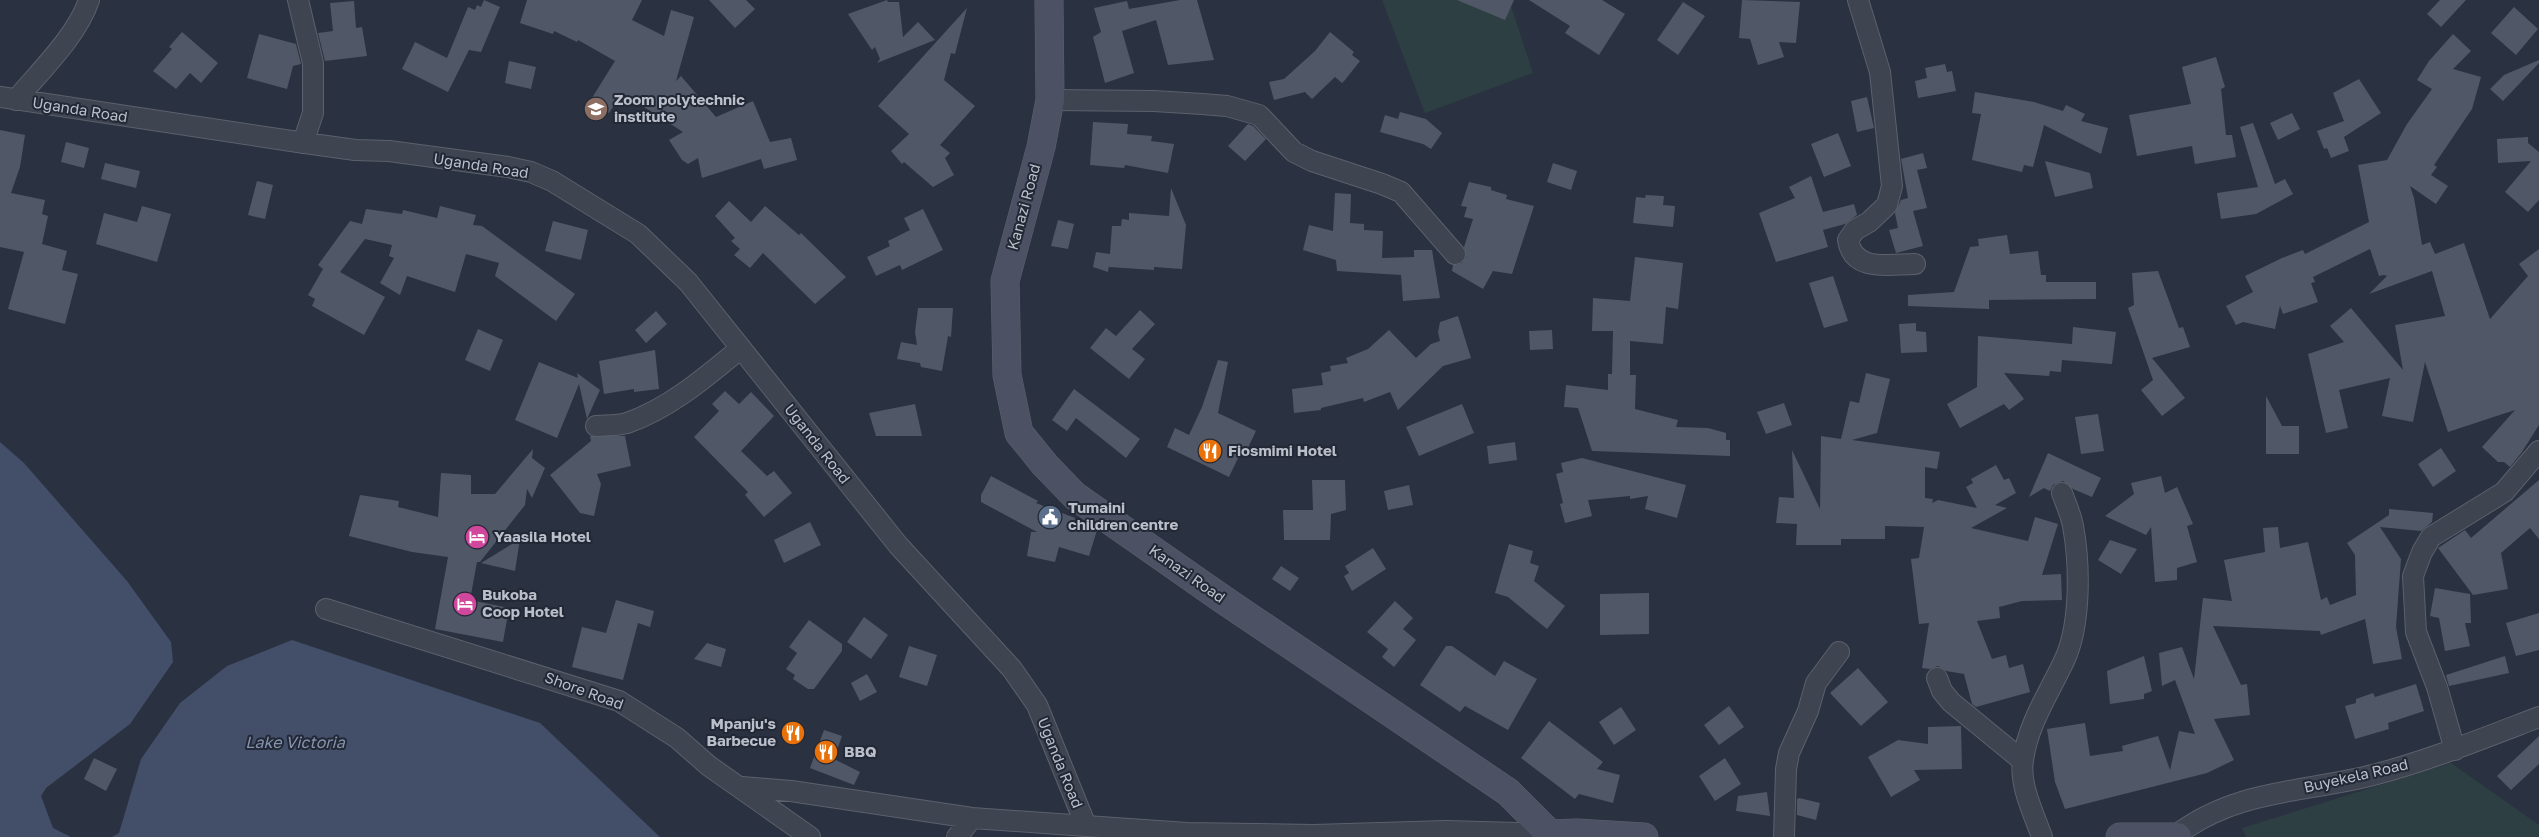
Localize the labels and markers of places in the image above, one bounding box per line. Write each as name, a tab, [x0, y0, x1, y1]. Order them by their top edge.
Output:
place label: Zoom polytechnic institute	[614, 90, 745, 125]
school or university icon: Zoom polytechnic institute	[583, 96, 609, 122]
restaurant icon: Fiosmimi Hotel	[1197, 438, 1223, 464]
place label: Fiosmimi Hotel	[1228, 441, 1337, 459]
place label: Tumaini children centre	[1068, 498, 1178, 533]
public building icon: Tumaini children centre	[1037, 504, 1063, 530]
hotel icon: Yaasila Hotel	[464, 524, 490, 550]
place label: Yaasila Hotel	[494, 527, 591, 545]
place label: Bukoba Coop Hotel	[482, 585, 564, 620]
hotel icon: Bukoba Coop Hotel	[452, 591, 478, 617]
place label: Mpanju's Barbecue	[706, 714, 776, 749]
restaurant icon: Mpanju's Barbecue	[780, 720, 806, 746]
restaurant icon: BBQ	[813, 739, 839, 765]
place label: BBQ	[844, 742, 877, 760]

